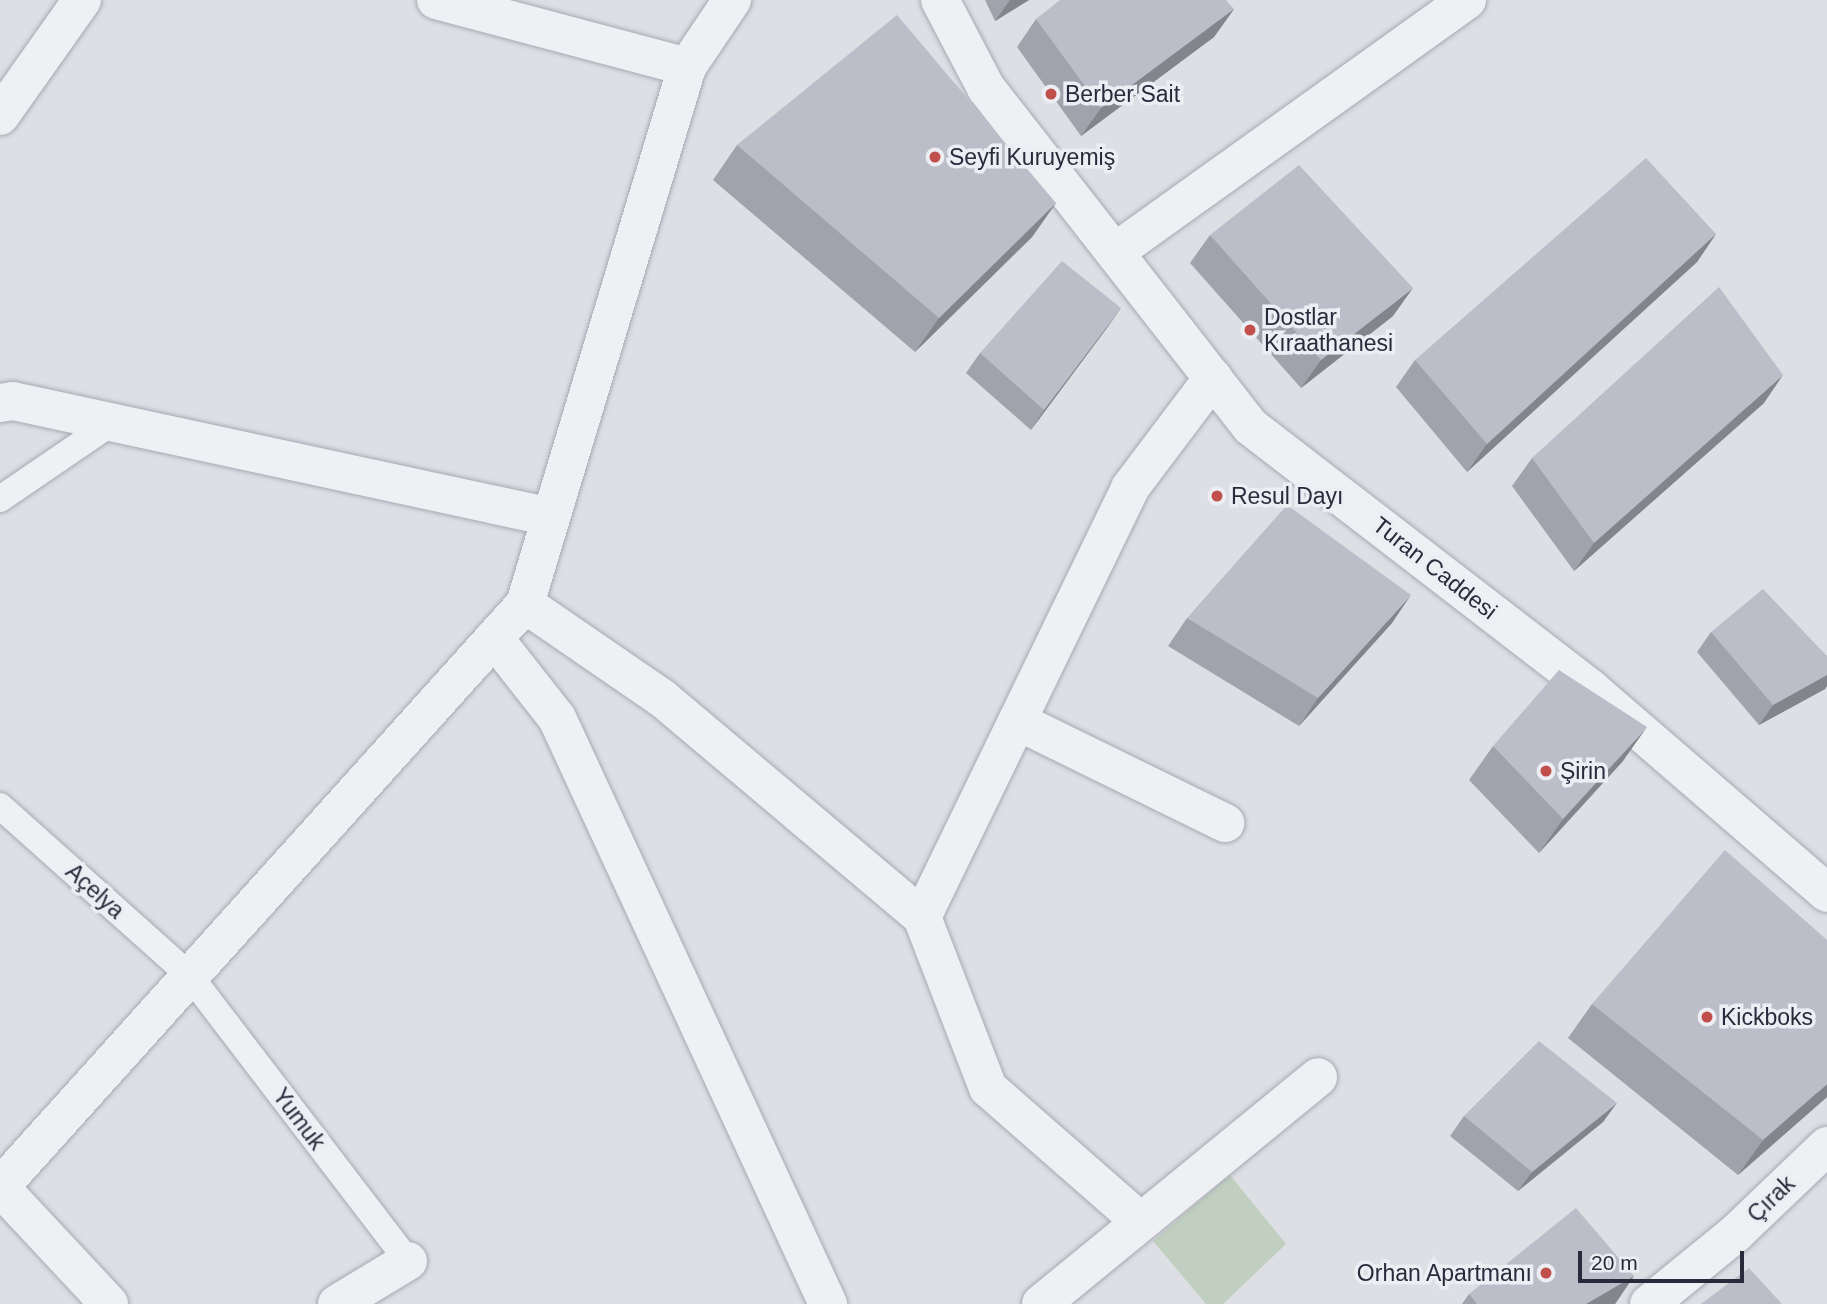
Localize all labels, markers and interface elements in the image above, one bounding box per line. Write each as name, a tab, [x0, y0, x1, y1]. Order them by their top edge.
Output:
place label: Berber Sait	[1065, 80, 1180, 108]
marker: Berber Sait	[1043, 86, 1059, 102]
place label: Seyfi Kuruyemiş	[949, 143, 1115, 171]
marker: Seyfi Kuruyemiş	[927, 149, 943, 165]
place label: Dostlar Kıraathanesi	[1264, 303, 1393, 357]
marker: Dostlar Kıraathanesi	[1242, 322, 1258, 338]
place label: Resul Dayı	[1231, 482, 1343, 510]
marker: Resul Dayı	[1209, 488, 1225, 504]
street label: Turan Caddesi	[1367, 511, 1503, 625]
place label: Şirin	[1560, 757, 1606, 785]
marker: Şirin	[1538, 763, 1554, 779]
street label: Açelya	[60, 858, 130, 924]
place label: Kickboks	[1721, 1003, 1813, 1031]
marker: Kickboks	[1699, 1009, 1715, 1025]
street label: Yumuk	[267, 1083, 331, 1155]
street label: Çırak	[1742, 1170, 1800, 1228]
scale bar	[1582, 1238, 1748, 1282]
text: 20 m	[1591, 1251, 1638, 1274]
place label: Orhan Apartmanı	[1356, 1259, 1532, 1287]
marker: Orhan Apartmanı	[1538, 1265, 1554, 1281]

